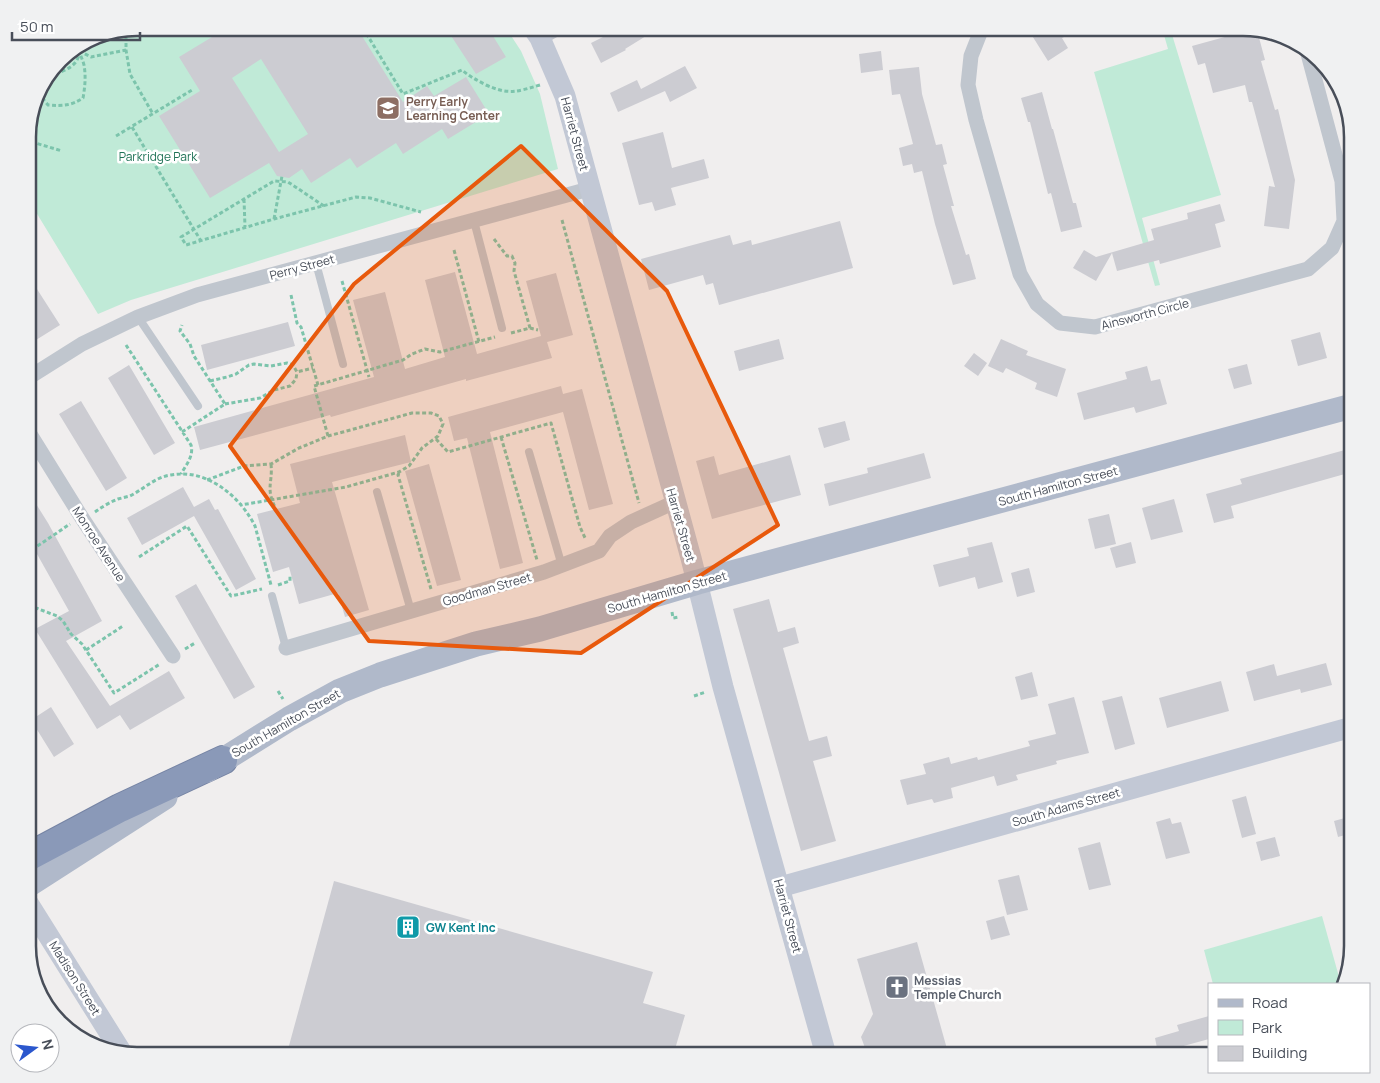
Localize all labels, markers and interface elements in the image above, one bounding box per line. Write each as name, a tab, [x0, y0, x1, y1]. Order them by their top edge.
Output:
scale bar	[12, 10, 140, 42]
text: 50 m	[20, 16, 54, 37]
place label: Perry Early Learning Center	[406, 93, 500, 124]
school or university icon: Perry Early Learning Center	[375, 95, 401, 121]
street label: Harriet Street	[557, 95, 593, 173]
park label: Parkridge Park	[119, 148, 198, 165]
street label: Perry Street	[268, 250, 337, 284]
street label: Ainsworth Circle	[1099, 294, 1191, 334]
street label: South Hamilton Street	[996, 462, 1120, 510]
street label: Harriet Street	[662, 486, 700, 564]
street label: Monroe Avenue	[68, 503, 130, 585]
street label: South Hamilton Street	[606, 567, 729, 617]
street label: Goodman Street	[441, 568, 533, 610]
street label: South Hamilton Street	[228, 685, 344, 761]
street label: South Adams Street	[1010, 783, 1122, 831]
street label: Harriet Street	[770, 877, 806, 955]
building icon: GW Kent Inc	[395, 914, 421, 940]
place label: GW Kent Inc	[426, 919, 496, 936]
street label: Madison Street	[45, 938, 105, 1019]
place label: Messias Temple Church	[914, 972, 1002, 1003]
church icon: Messias Temple Church	[884, 974, 910, 1000]
legend	[1208, 983, 1370, 1073]
text: Road	[1252, 992, 1288, 1013]
text: Park	[1252, 1017, 1282, 1038]
north arrow	[10, 1023, 60, 1073]
text: N	[38, 1037, 59, 1052]
text: Building	[1252, 1042, 1307, 1063]

